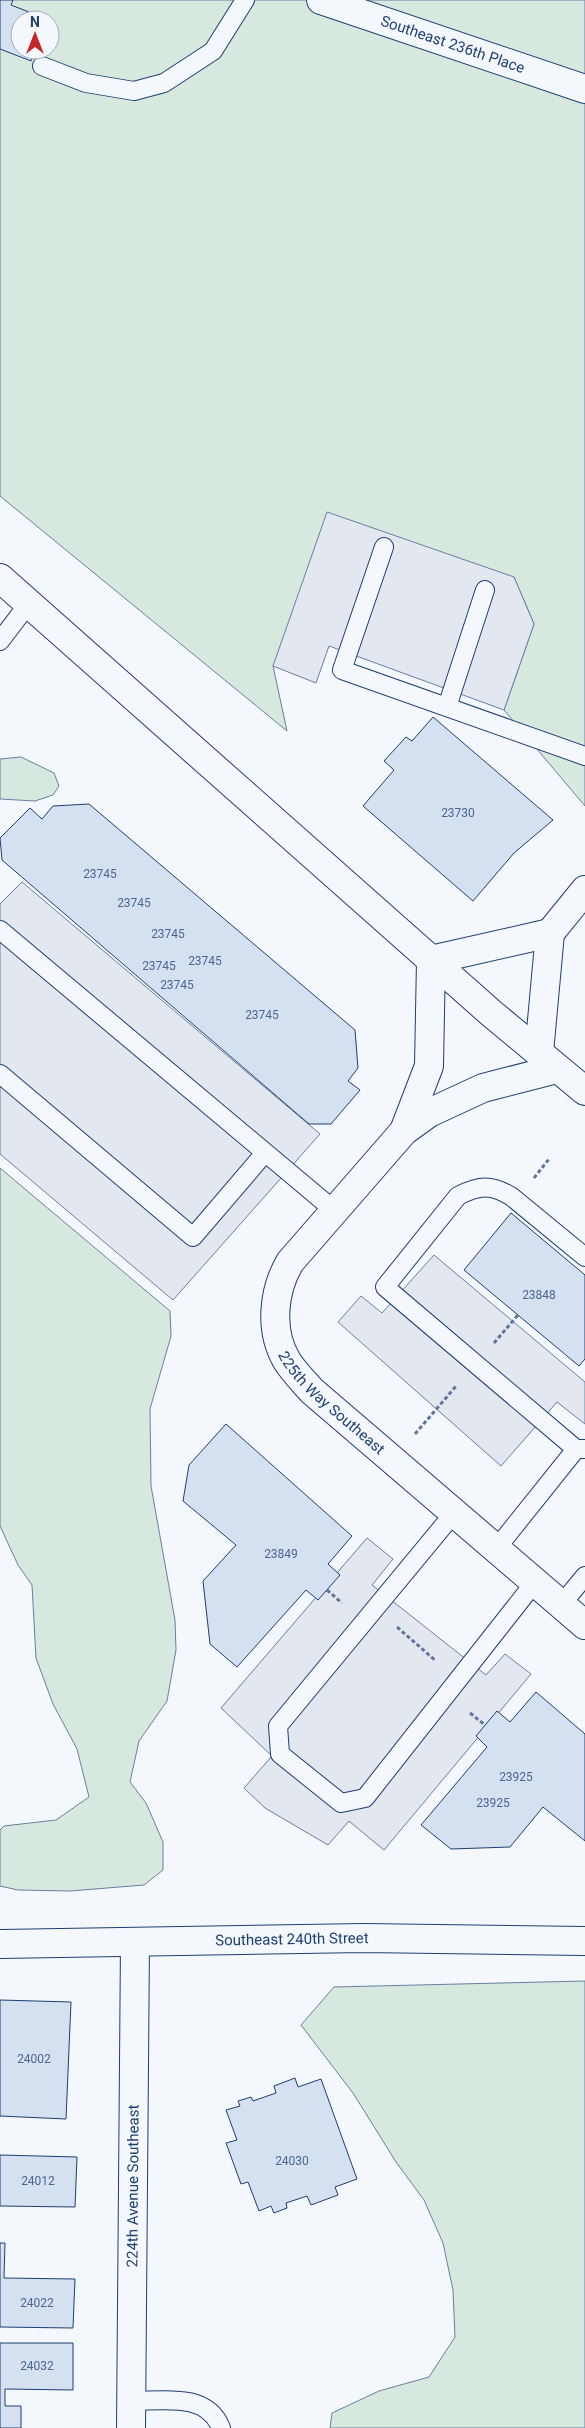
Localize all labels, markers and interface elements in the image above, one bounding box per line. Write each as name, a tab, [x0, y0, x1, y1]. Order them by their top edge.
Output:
north arrow	[10, 10, 60, 60]
street label: Southeast 236th Place	[378, 12, 527, 77]
text: N	[30, 14, 40, 30]
house number: 23730	[441, 806, 475, 820]
house number: 23745	[83, 867, 117, 881]
house number: 23745	[117, 896, 151, 910]
house number: 23745	[151, 927, 185, 941]
house number: 23745	[188, 954, 222, 968]
house number: 23745	[142, 959, 176, 973]
house number: 23745	[160, 978, 194, 992]
house number: 23745	[245, 1008, 279, 1022]
house number: 23848	[522, 1288, 556, 1302]
street label: 225th Way Southeast	[274, 1348, 388, 1458]
house number: 23849	[264, 1547, 298, 1561]
house number: 23925	[499, 1770, 533, 1784]
house number: 23925	[476, 1796, 510, 1810]
street label: Southeast 240th Street	[215, 1929, 369, 1949]
house number: 24002	[17, 2052, 51, 2066]
street label: 224th Avenue Southeast	[123, 2104, 143, 2267]
house number: 24030	[275, 2154, 309, 2168]
house number: 24012	[21, 2174, 55, 2188]
house number: 24022	[20, 2296, 54, 2310]
house number: 24032	[20, 2359, 54, 2373]

